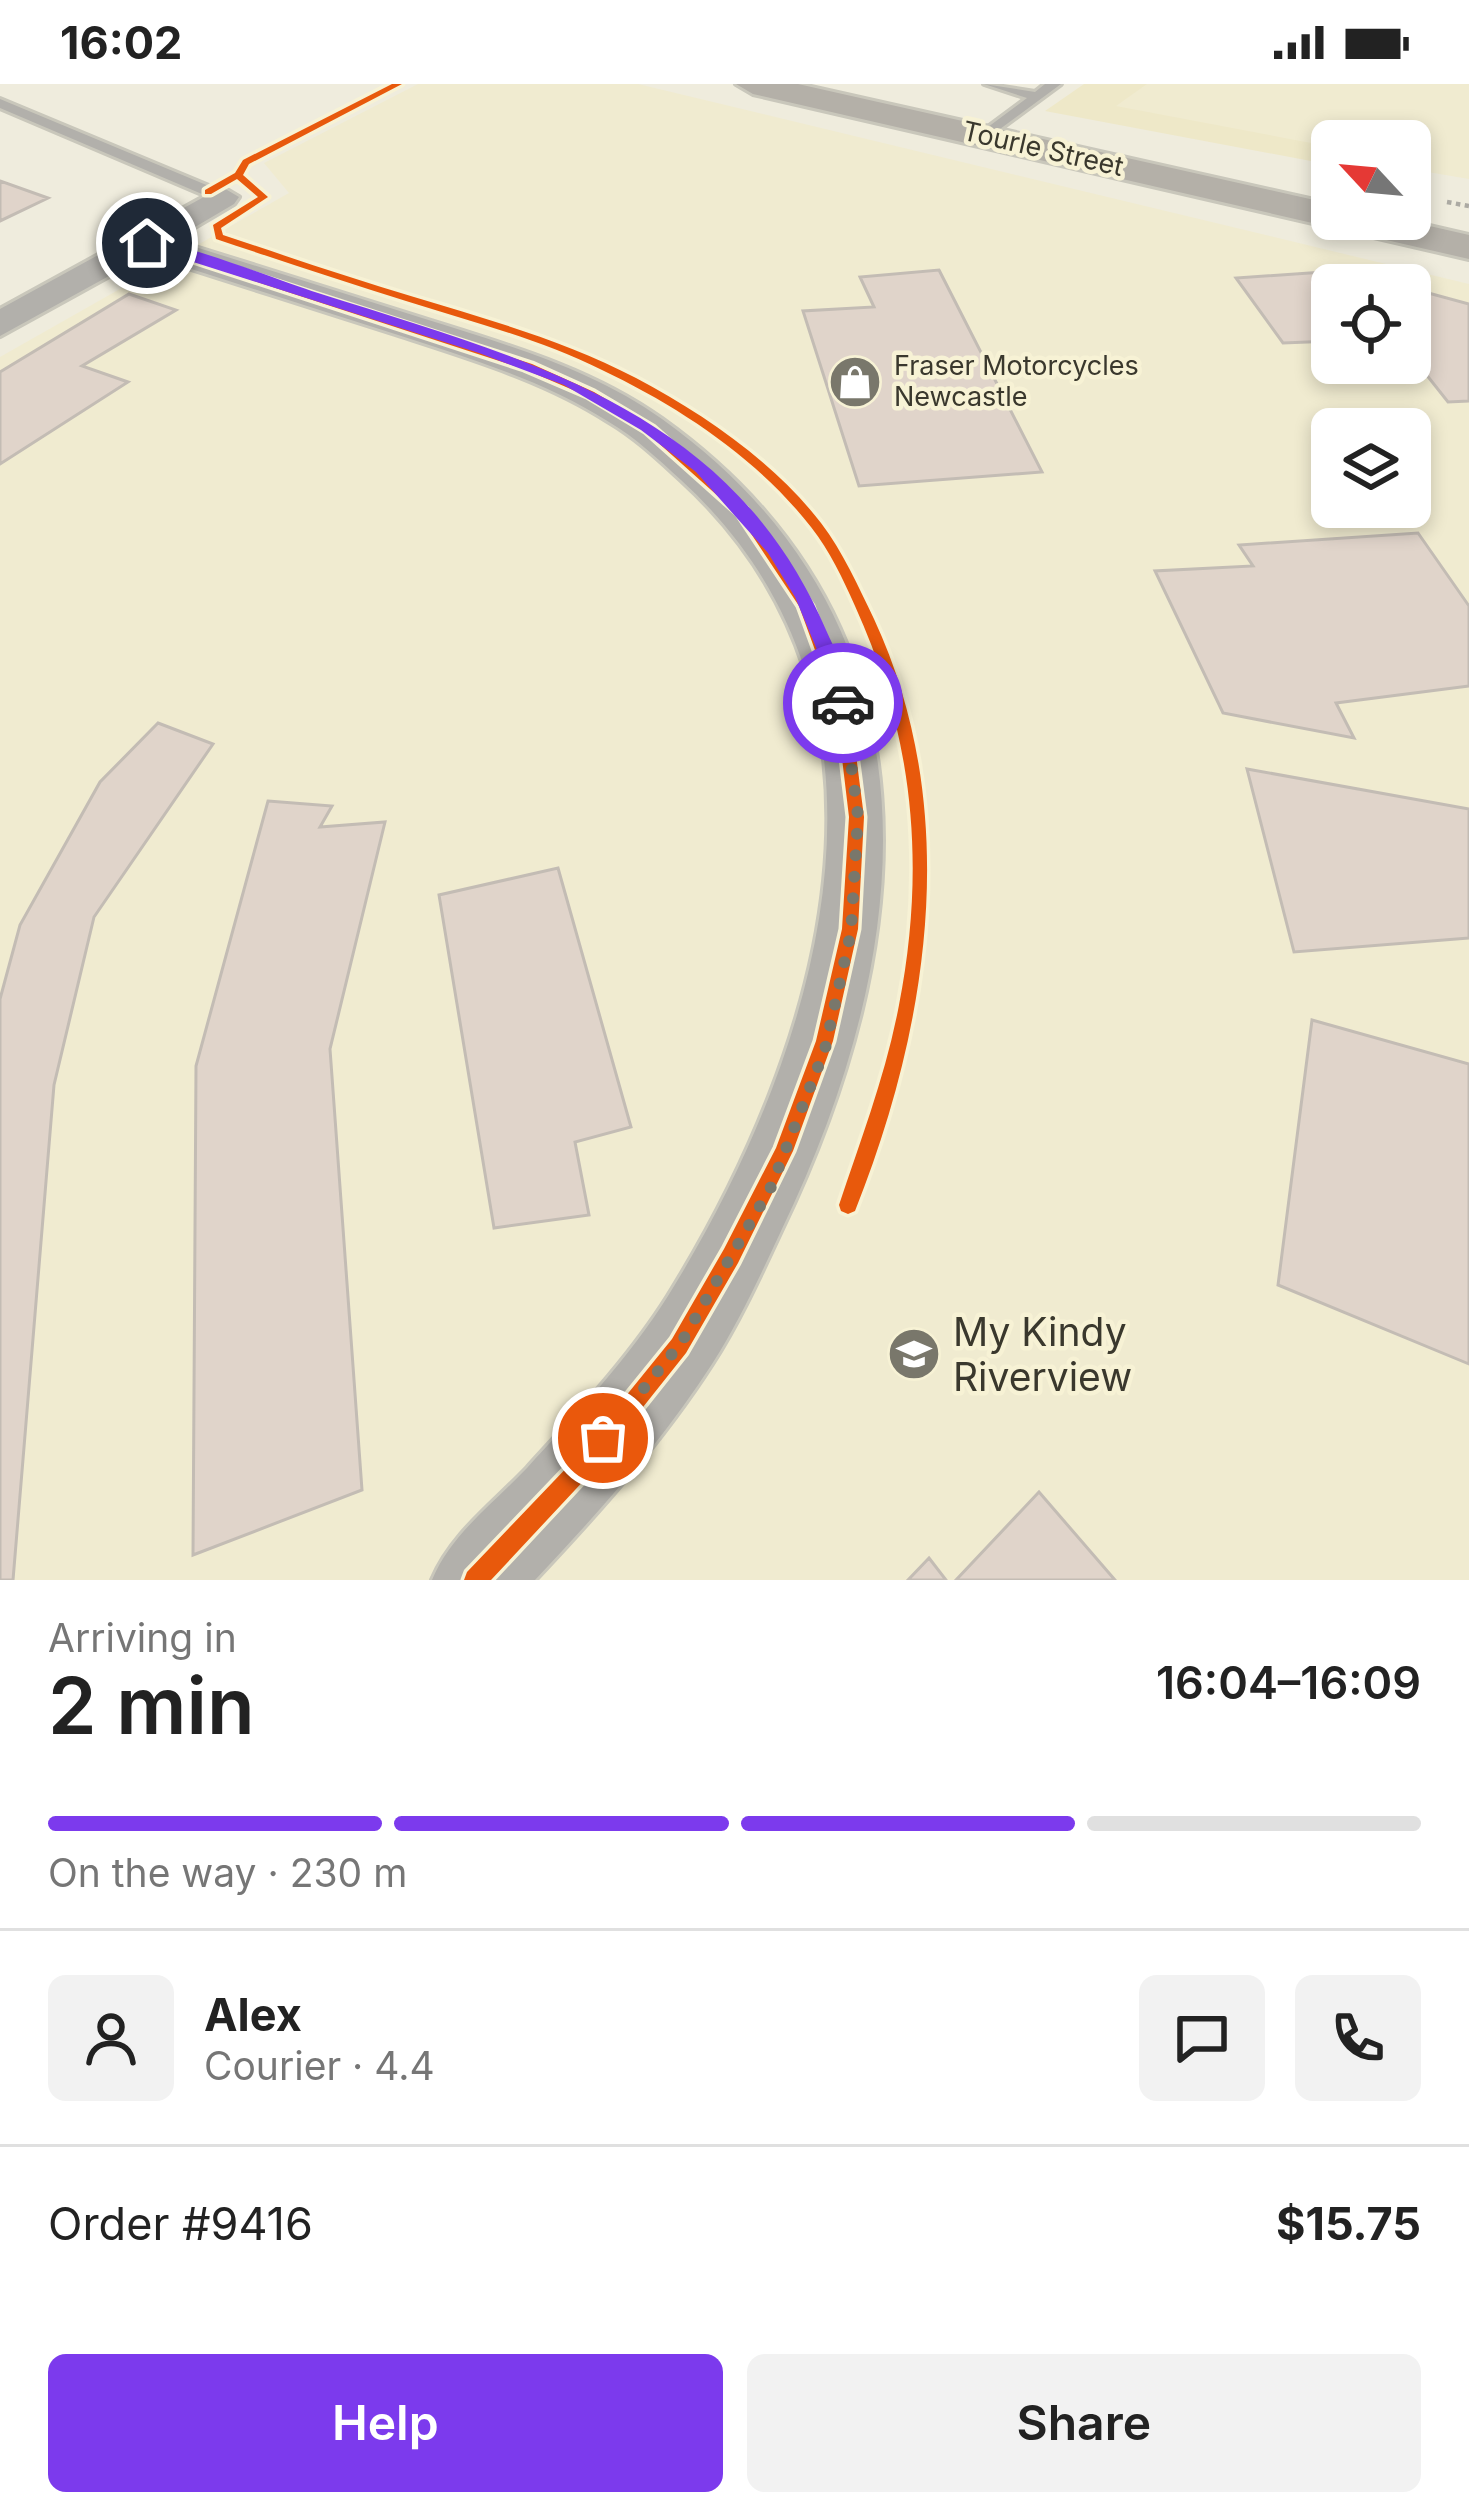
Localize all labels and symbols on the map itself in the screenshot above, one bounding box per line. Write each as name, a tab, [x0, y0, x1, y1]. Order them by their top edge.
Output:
street label: Tourle Street	[959, 114, 1127, 183]
north arrow	[1311, 120, 1431, 240]
pin	[96, 192, 198, 294]
place label: Fraser Motorcycles Newcastle	[894, 349, 1139, 413]
shop icon: Fraser Motorcycles Newcastle	[827, 354, 883, 410]
courier	[783, 643, 903, 763]
place label: My Kindy Riverview	[953, 1308, 1132, 1400]
school or university icon: My Kindy Riverview	[886, 1326, 942, 1382]
pin	[552, 1387, 654, 1489]

